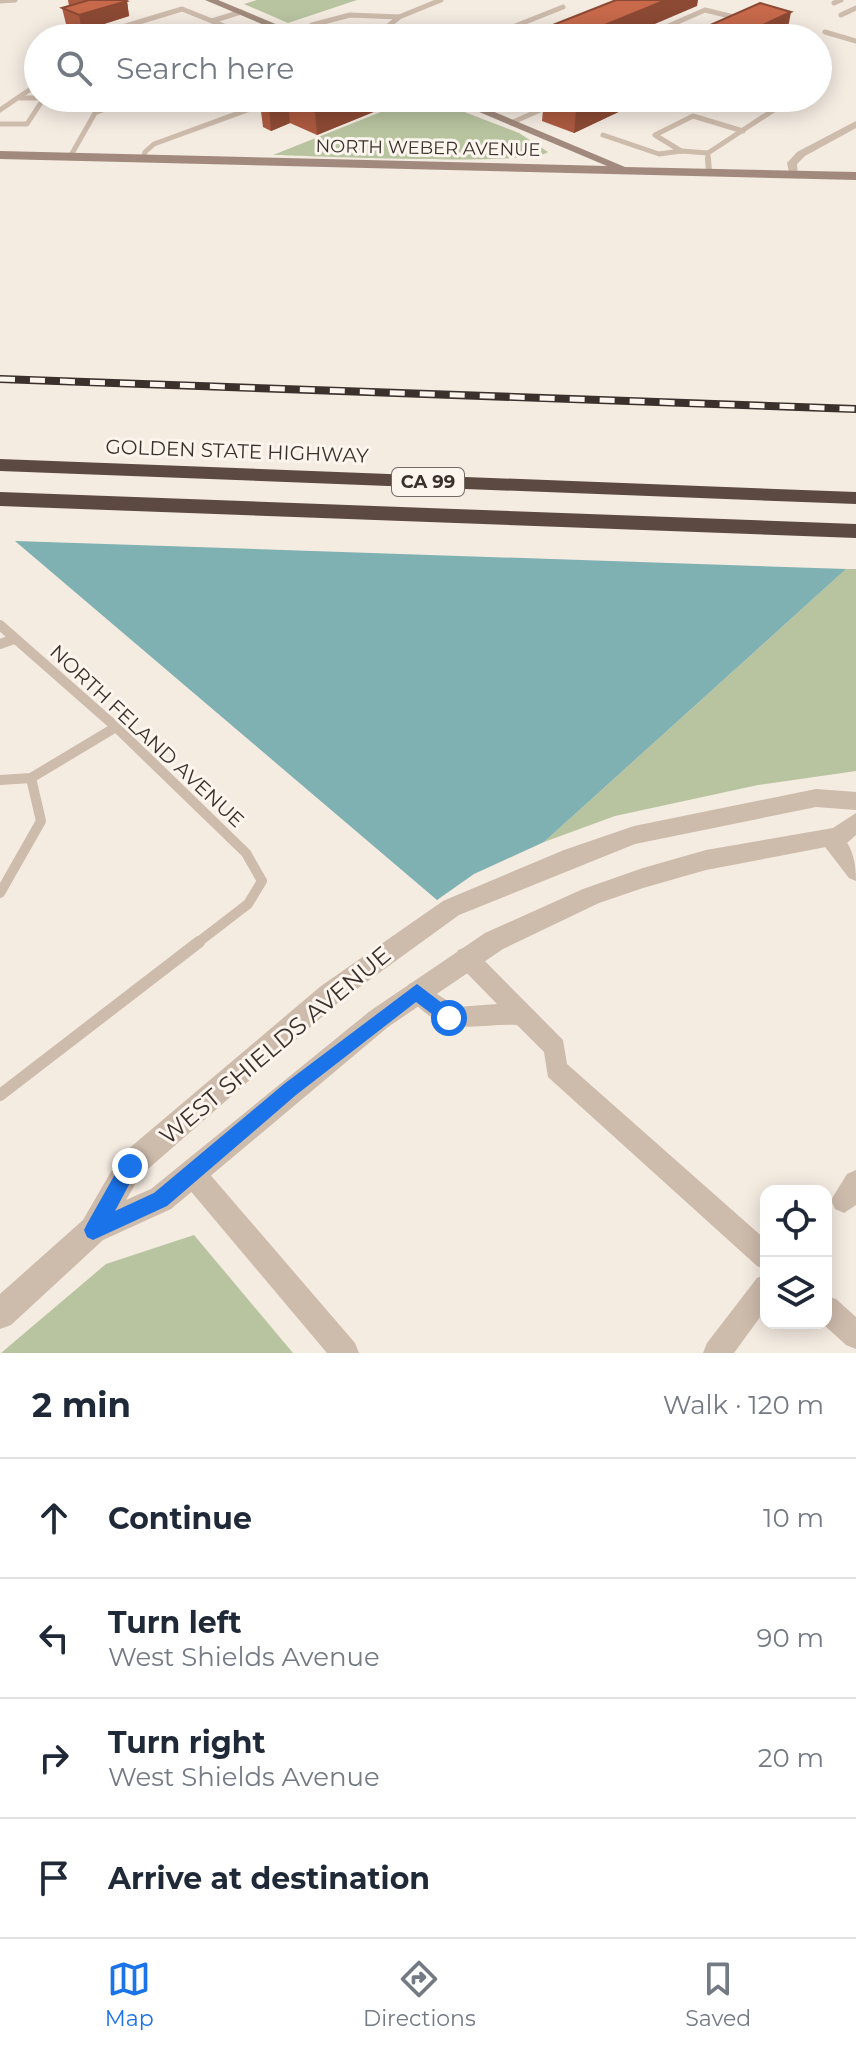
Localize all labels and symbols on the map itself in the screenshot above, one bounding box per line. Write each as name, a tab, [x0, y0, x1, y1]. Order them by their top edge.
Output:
street label: NORTH WEBER AVENUE	[315, 135, 541, 161]
street label: GOLDEN STATE HIGHWAY	[105, 434, 369, 468]
road number: CA 99	[392, 468, 464, 496]
street label: NORTH FELAND AVENUE	[45, 640, 249, 832]
street label: WEST SHIELDS AVENUE	[153, 940, 397, 1150]
route start	[431, 1000, 467, 1036]
route end	[112, 1148, 148, 1184]

